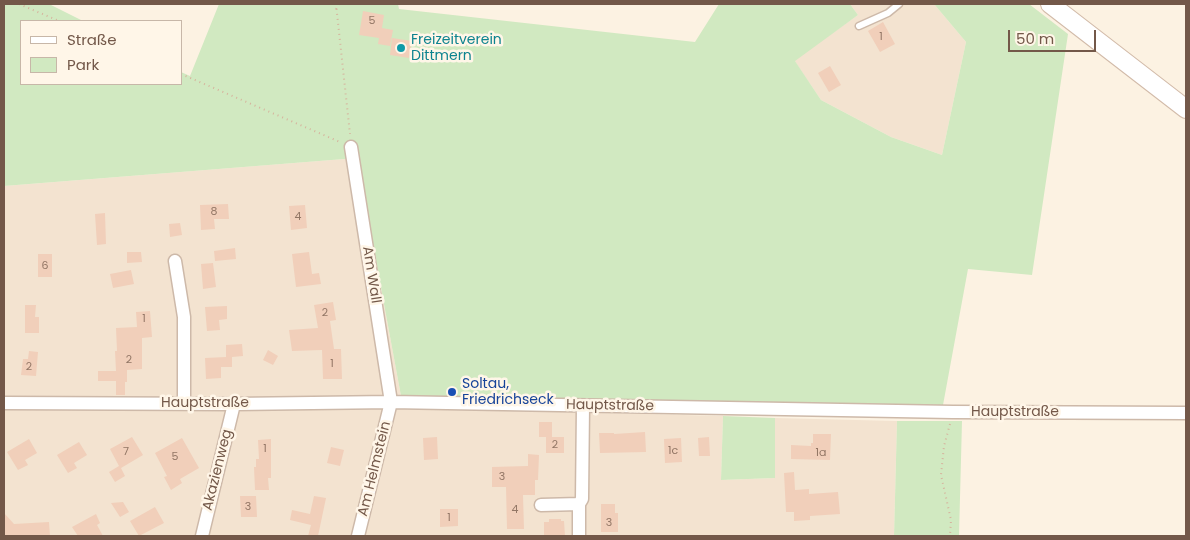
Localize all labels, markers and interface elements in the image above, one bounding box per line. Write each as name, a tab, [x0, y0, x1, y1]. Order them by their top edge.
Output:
house number: 5	[369, 14, 375, 28]
legend	[20, 20, 182, 85]
scale bar	[1010, 20, 1098, 52]
text: 50 m	[1016, 28, 1054, 49]
text: Straße	[67, 29, 117, 50]
house number: 1	[879, 30, 883, 44]
place label: Freizeitverein Dittmern	[411, 32, 502, 64]
marker: Freizeitverein Dittmern	[395, 42, 407, 54]
text: Park	[67, 54, 99, 75]
house number: 8	[211, 205, 217, 219]
house number: 4	[295, 210, 301, 224]
street label: Am Wall	[358, 245, 384, 305]
house number: 6	[42, 259, 48, 273]
house number: 2	[322, 306, 328, 320]
house number: 1	[142, 312, 146, 326]
house number: 2	[126, 353, 132, 367]
house number: 1	[330, 357, 334, 371]
house number: 2	[26, 360, 32, 374]
place label: Soltau, Friedrichseck	[462, 376, 554, 408]
marker: Soltau, Friedrichseck	[446, 386, 458, 398]
street label: Hauptstraße	[161, 395, 249, 411]
street label: Hauptstraße	[566, 397, 654, 415]
street label: Hauptstraße	[971, 404, 1059, 420]
street label: Am Helmstein	[355, 420, 395, 518]
street label: Akazienweg	[200, 428, 236, 512]
house number: 2	[552, 438, 558, 452]
house number: 1	[263, 442, 267, 456]
house number: 1c	[668, 444, 678, 458]
house number: 7	[123, 445, 129, 459]
house number: 1a	[816, 446, 826, 460]
house number: 5	[172, 450, 178, 464]
house number: 3	[499, 470, 505, 484]
house number: 3	[245, 500, 251, 514]
house number: 4	[512, 503, 518, 517]
house number: 1	[447, 511, 451, 525]
house number: 3	[606, 516, 612, 530]

